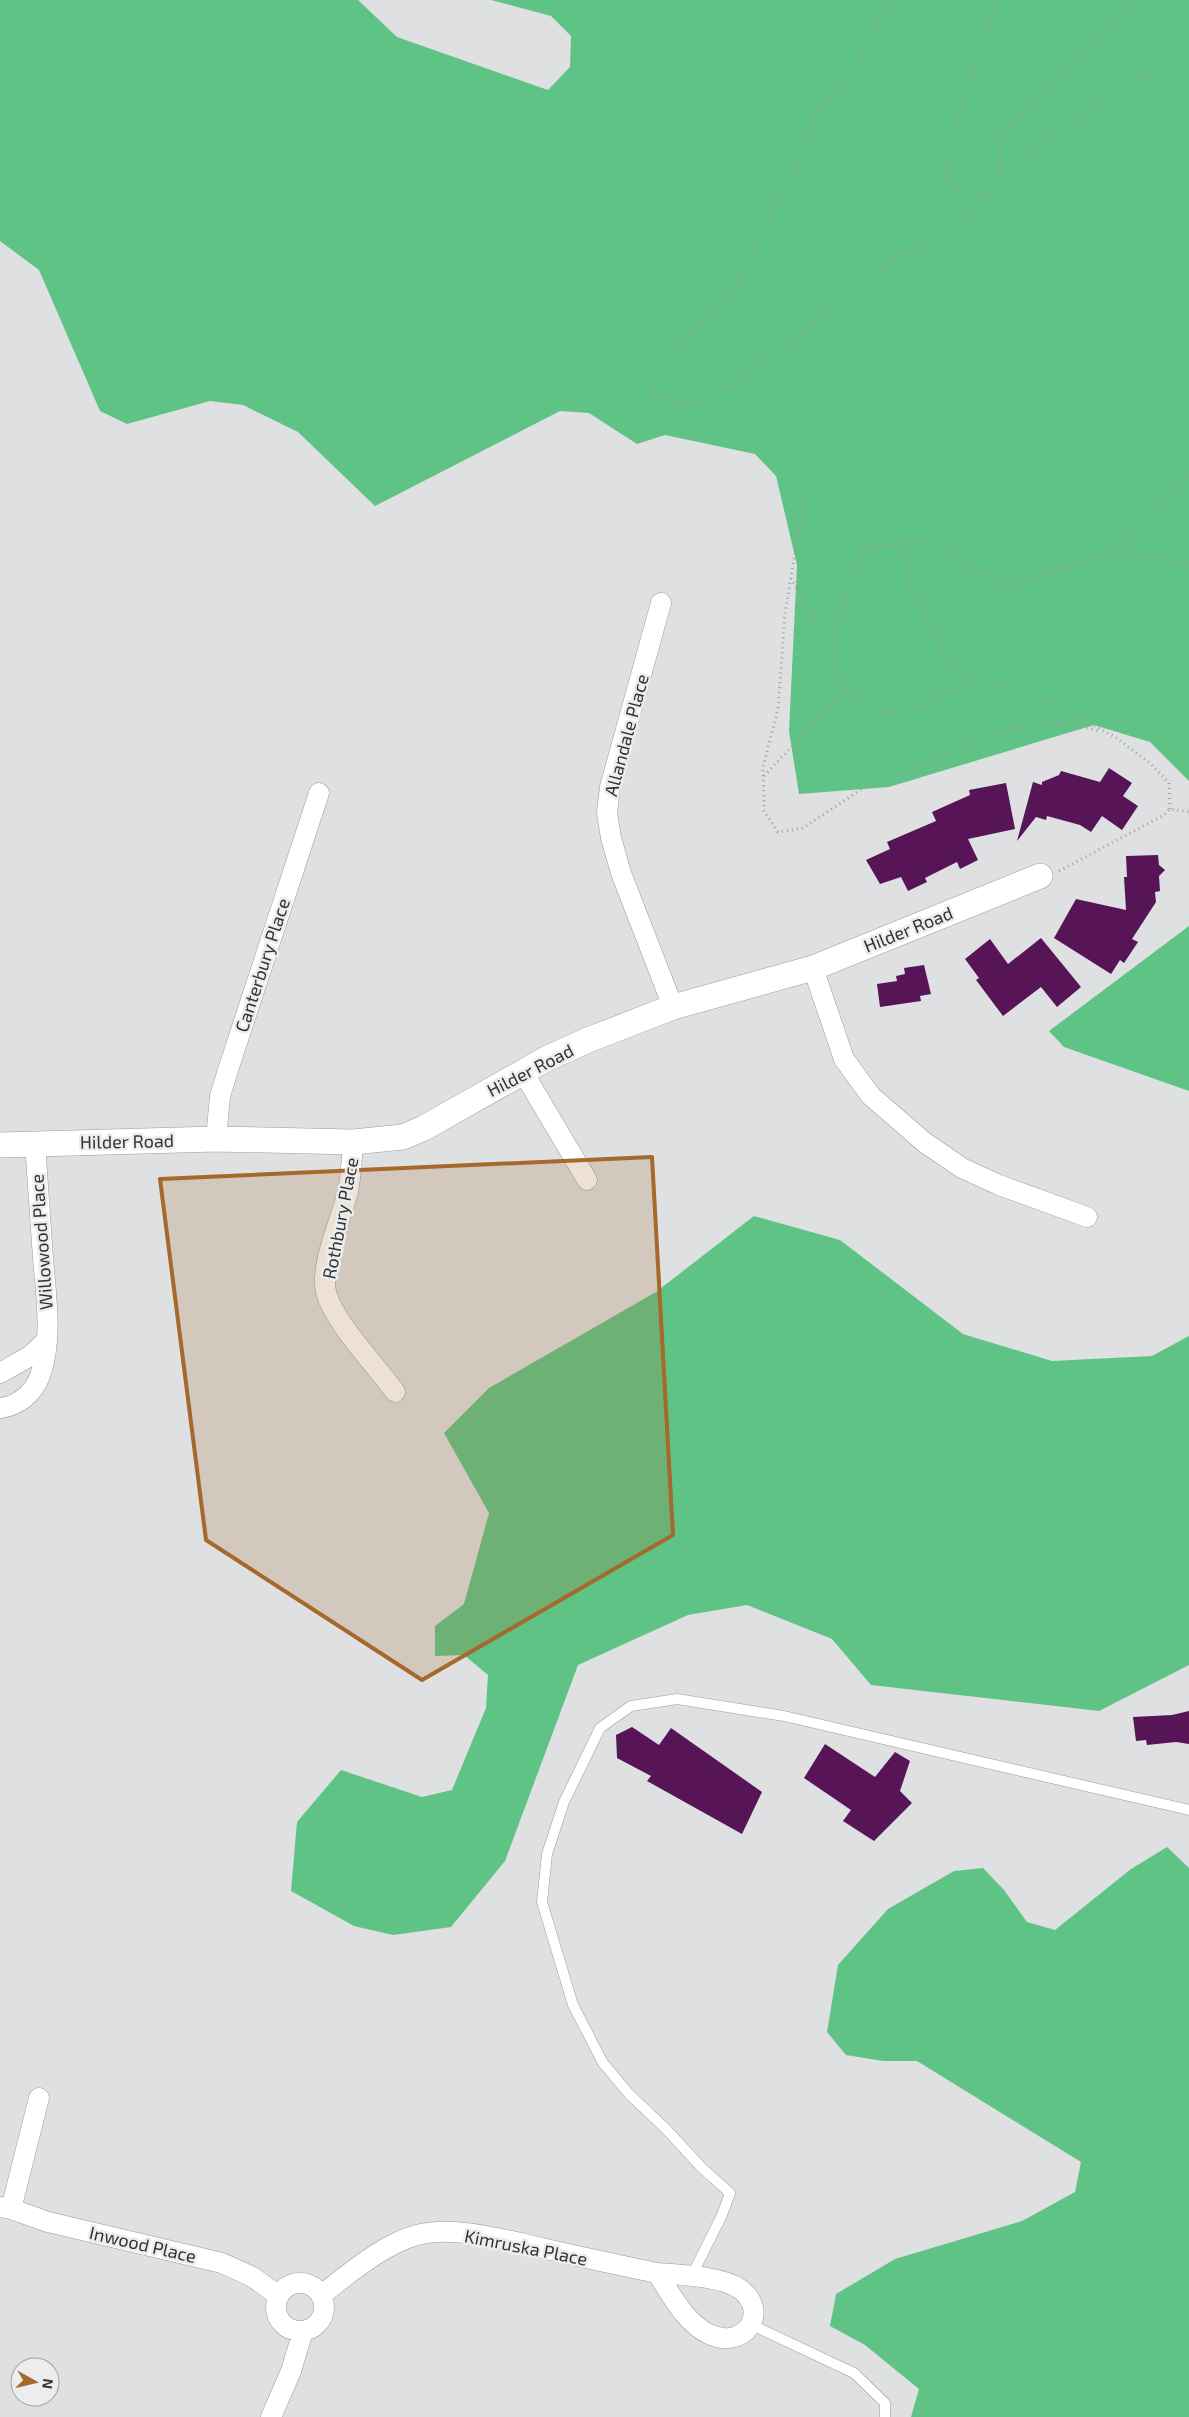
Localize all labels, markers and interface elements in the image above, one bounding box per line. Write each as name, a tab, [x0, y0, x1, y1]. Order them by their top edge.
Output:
street label: Allandale Place	[599, 671, 653, 799]
street label: Canterbury Place	[230, 895, 294, 1035]
street label: Hilder Road	[860, 901, 956, 957]
street label: Hilder Road	[483, 1039, 577, 1101]
street label: Hilder Road	[80, 1129, 174, 1153]
street label: Rothbury Place	[317, 1155, 363, 1281]
street label: Willowood Place	[25, 1173, 57, 1311]
street label: Inwood Place	[87, 2221, 199, 2267]
street label: Kimruska Place	[463, 2224, 589, 2270]
north arrow	[10, 2357, 60, 2407]
text: N	[39, 2378, 57, 2390]

